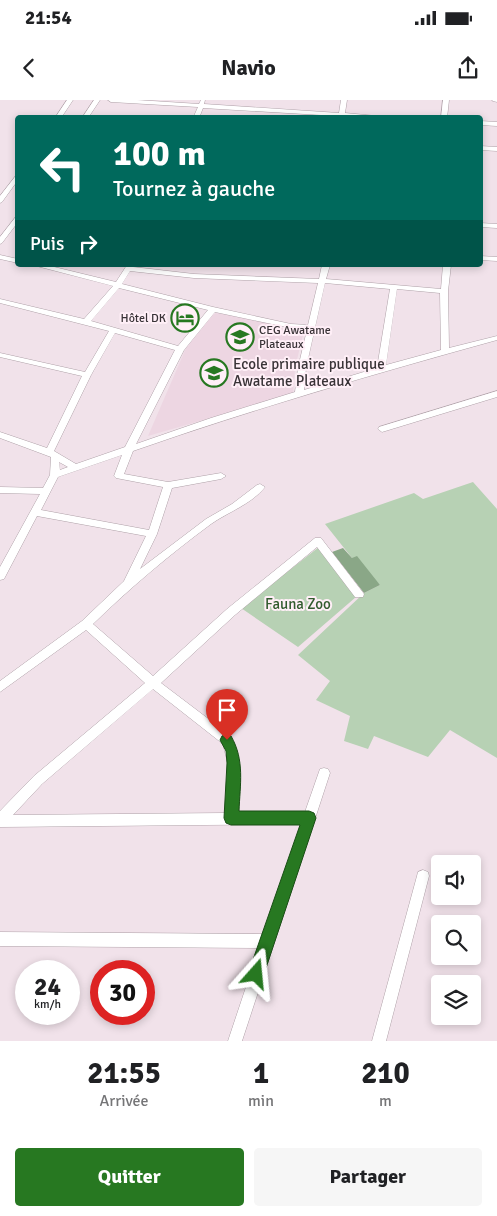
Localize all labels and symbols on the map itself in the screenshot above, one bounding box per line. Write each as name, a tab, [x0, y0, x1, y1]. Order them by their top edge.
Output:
hotel icon: Hôtel DK	[170, 303, 200, 333]
place label: Hôtel DK	[121, 311, 166, 326]
school or university icon: CEG Awatame Plateaux	[225, 322, 255, 352]
place label: CEG Awatame Plateaux	[259, 323, 331, 352]
place label: Ecole primaire publique Awatame Plateaux	[233, 355, 385, 390]
school or university icon: Ecole primaire publique Awatame Plateaux	[199, 358, 229, 388]
park label: Fauna Zoo	[265, 595, 331, 613]
pin	[206, 689, 248, 740]
position arrow	[229, 947, 281, 999]
speed limit sign: 30	[90, 960, 155, 1025]

